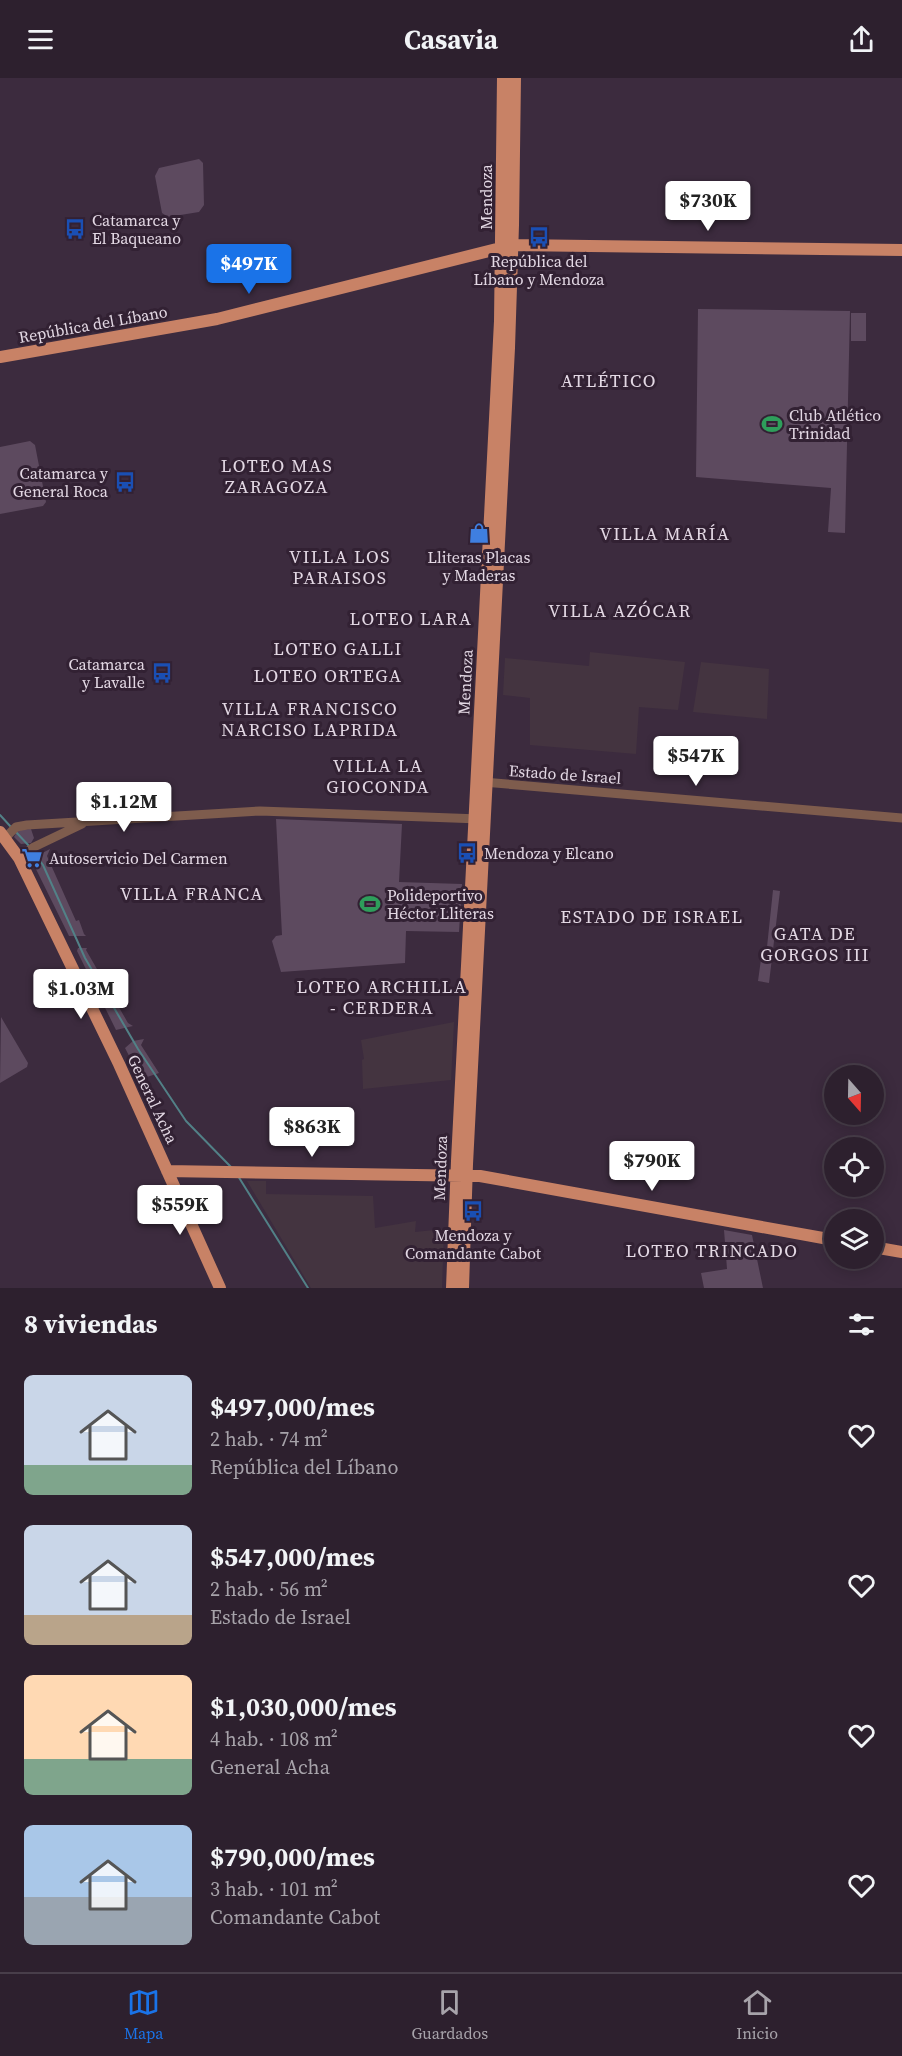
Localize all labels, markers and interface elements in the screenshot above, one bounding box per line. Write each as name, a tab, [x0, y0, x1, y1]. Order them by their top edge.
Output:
text: Casavia	[404, 21, 498, 58]
icon: menu	[24, 23, 57, 56]
icon: share	[845, 23, 878, 56]
street label: Mendoza	[475, 164, 497, 230]
pin: $730K	[666, 181, 750, 232]
text: $730K	[679, 186, 737, 214]
place label: Catamarca y El Baqueano	[92, 209, 181, 249]
bus stop icon: Catamarca y El Baqueano	[63, 217, 87, 241]
bus stop icon: República del Líbano y Mendoza	[527, 225, 551, 249]
pin: $497K	[207, 244, 291, 295]
text: $497K	[220, 249, 278, 277]
place label: República del Líbano y Mendoza	[474, 250, 605, 290]
street label: República del Líbano	[17, 300, 169, 348]
district label: ATLÉTICO	[561, 368, 657, 393]
place label: Club Atlético Trinidad	[789, 404, 881, 444]
sports icon: Club Atlético Trinidad	[760, 412, 784, 436]
district label: LOTEO MAS ZARAGOZA	[221, 453, 333, 499]
place label: Catamarca y General Roca	[13, 462, 109, 502]
bus stop icon: Catamarca y General Roca	[113, 470, 137, 494]
shop icon: Lliteras Placas y Maderas	[467, 521, 491, 545]
district label: VILLA MARÍA	[600, 521, 730, 546]
district label: VILLA LOS PARAISOS	[289, 544, 391, 590]
place label: Lliteras Placas y Maderas	[428, 546, 531, 586]
district label: VILLA AZÓCAR	[548, 598, 692, 623]
district label: LOTEO LARA	[350, 606, 472, 631]
district label: LOTEO GALLI	[273, 636, 403, 661]
street label: Mendoza	[452, 648, 478, 715]
place label: Catamarca y Lavalle	[68, 653, 146, 693]
bus stop icon: Catamarca y Lavalle	[150, 661, 174, 685]
district label: LOTEO ORTEGA	[254, 663, 402, 688]
district label: VILLA FRANCISCO NARCISO LAPRIDA	[221, 696, 399, 742]
pin: $547K	[654, 736, 738, 787]
text: $547K	[667, 741, 725, 769]
district label: VILLA LA GIOCONDA	[326, 753, 430, 799]
street label: Estado de Israel	[508, 759, 622, 789]
pin: $1.12M	[75, 782, 173, 833]
text: $1.12M	[90, 787, 158, 815]
bus stop icon: Mendoza y Elcano	[455, 841, 479, 865]
place label: Mendoza y Elcano	[484, 842, 614, 864]
supermarket icon: Autoservicio Del Carmen	[20, 846, 44, 870]
place label: Autoservicio Del Carmen	[49, 847, 228, 869]
district label: VILLA FRANCA	[120, 881, 264, 906]
place label: Polideportivo Héctor Lliteras	[387, 884, 494, 924]
sports icon: Polideportivo Héctor Lliteras	[358, 892, 382, 916]
district label: ESTADO DE ISRAEL	[560, 904, 744, 929]
district label: GATA DE GORGOS III	[760, 921, 870, 967]
pin: $1.03M	[32, 969, 130, 1020]
text: $1.03M	[47, 974, 115, 1002]
district label: LOTEO ARCHILLA - CERDERA	[297, 974, 467, 1020]
street label: General Acha	[123, 1051, 184, 1148]
north arrow	[824, 1065, 884, 1125]
map controls	[824, 1065, 884, 1269]
pin: $863K	[270, 1107, 354, 1158]
text: $863K	[283, 1112, 341, 1140]
street label: Mendoza	[428, 1134, 452, 1201]
button: locate	[824, 1137, 884, 1197]
pin: $790K	[610, 1141, 694, 1192]
text: $790K	[623, 1146, 681, 1174]
pin: $559K	[138, 1185, 222, 1236]
text: $559K	[151, 1190, 209, 1218]
bus stop icon: Mendoza y Comandante Cabot	[461, 1199, 485, 1223]
button: layers	[824, 1209, 884, 1269]
place label: Mendoza y Comandante Cabot	[405, 1224, 542, 1264]
district label: LOTEO TRINCADO	[625, 1238, 799, 1263]
text: 8 viviendas	[24, 1306, 158, 1342]
icon: filters	[845, 1308, 878, 1341]
text: $497,000/mes	[210, 1389, 375, 1425]
icon: home	[72, 1399, 144, 1471]
icon: heart	[845, 1419, 878, 1452]
text: 2 hab. · 74 m²	[210, 1425, 328, 1453]
text: República del Líbano	[210, 1453, 398, 1481]
text: $547,000/mes	[210, 1539, 375, 1575]
icon: home	[72, 1549, 144, 1621]
icon: heart	[845, 1569, 878, 1602]
text: 2 hab. · 56 m²	[210, 1575, 328, 1603]
text: Estado de Israel	[210, 1603, 351, 1631]
text: $1,030,000/mes	[210, 1689, 397, 1725]
icon: home	[72, 1699, 144, 1771]
icon: heart	[845, 1719, 878, 1752]
text: 4 hab. · 108 m²	[210, 1725, 338, 1753]
text: General Acha	[210, 1753, 330, 1781]
text: $790,000/mes	[210, 1839, 375, 1875]
icon: home	[72, 1849, 144, 1921]
icon: heart	[845, 1869, 878, 1902]
text: 3 hab. · 101 m²	[210, 1875, 338, 1903]
text: Comandante Cabot	[210, 1903, 380, 1931]
tab: Mapa	[124, 1986, 163, 2044]
tab: Guardados	[411, 1986, 488, 2044]
tab: Inicio	[736, 1986, 778, 2044]

